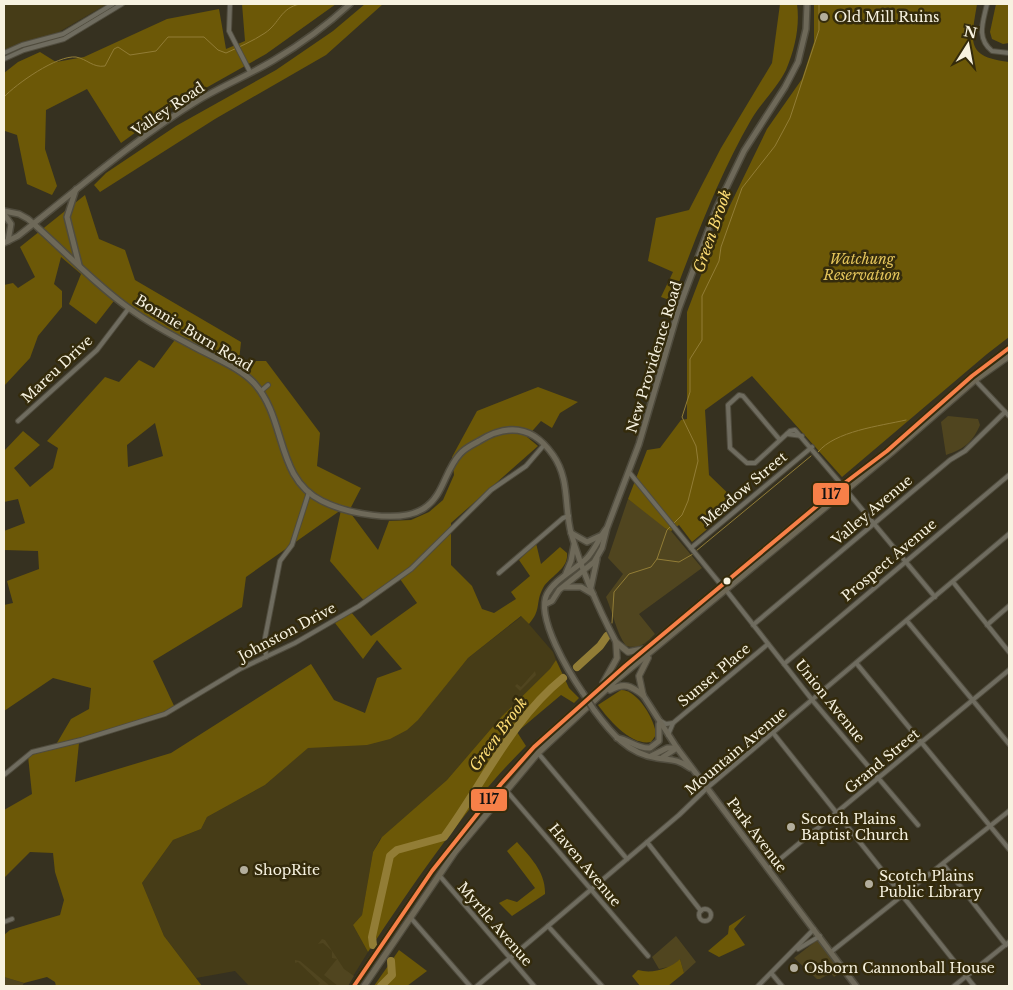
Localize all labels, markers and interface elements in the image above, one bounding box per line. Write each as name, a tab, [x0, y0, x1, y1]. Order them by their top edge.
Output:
place label: Old Mill Ruins	[834, 8, 939, 26]
marker: Old Mill Ruins	[818, 11, 830, 23]
north arrow	[943, 20, 993, 70]
text: N	[962, 22, 979, 42]
street label: Valley Road	[127, 78, 208, 141]
water label: Green Brook	[689, 187, 735, 275]
park label: Watchung Reservation	[822, 250, 901, 284]
street label: New Providence Road	[622, 278, 686, 435]
street label: Bonnie Burn Road	[132, 291, 256, 375]
street label: Mareu Drive	[18, 331, 96, 407]
street label: Meadow Street	[697, 447, 791, 530]
street label: Valley Avenue	[827, 471, 916, 550]
line badge: 117	[812, 482, 850, 506]
text: 117	[821, 485, 841, 503]
street label: Prospect Avenue	[838, 515, 940, 605]
unlabelled marker	[722, 576, 732, 586]
street label: Johnston Drive	[233, 599, 339, 666]
street label: Sunset Place	[674, 639, 754, 711]
street label: Union Avenue	[791, 656, 869, 746]
water label: Green Brook	[465, 693, 531, 775]
street label: Mountain Avenue	[681, 703, 791, 799]
street label: Grand Street	[841, 724, 924, 797]
line badge: 117	[470, 788, 508, 812]
text: 117	[479, 790, 499, 808]
street label: Park Avenue	[723, 794, 791, 876]
place label: Scotch Plains Baptist Church	[801, 810, 909, 844]
street label: Haven Avenue	[545, 820, 625, 910]
marker: Scotch Plains Baptist Church	[785, 821, 797, 833]
place label: ShopRite	[254, 861, 320, 879]
marker: ShopRite	[238, 864, 250, 876]
place label: Scotch Plains Public Library	[879, 867, 982, 901]
street label: Myrtle Avenue	[454, 878, 536, 970]
marker: Scotch Plains Public Library	[863, 878, 875, 890]
place label: Osborn Cannonball House	[804, 959, 995, 977]
marker: Osborn Cannonball House	[788, 962, 800, 974]

